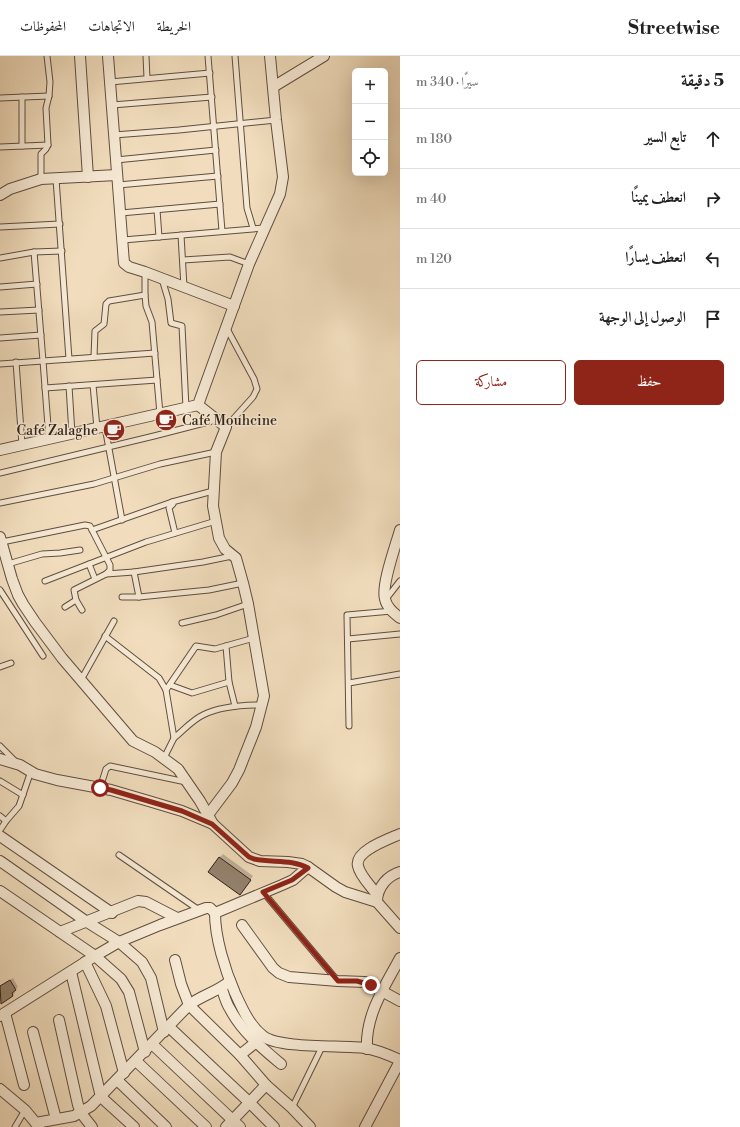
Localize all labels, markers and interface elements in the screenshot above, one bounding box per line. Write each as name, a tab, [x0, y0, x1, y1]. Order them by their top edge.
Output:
text: Streetwise	[628, 16, 720, 40]
text: المحفوظات	[20, 18, 66, 36]
text: الاتجاهات	[88, 18, 135, 36]
text: الخريطة	[157, 18, 191, 36]
map controls	[352, 68, 388, 176]
button: +	[352, 68, 388, 104]
text: 5 دقيقة	[681, 70, 724, 92]
text: سيرًا · 340 m	[416, 74, 479, 90]
button: −	[352, 104, 388, 140]
text: تابع السير	[644, 128, 686, 147]
icon: ahead	[702, 128, 724, 150]
text: 180 m	[416, 131, 452, 147]
button: locate	[352, 140, 388, 176]
text: انعطف يمينًا	[631, 188, 686, 207]
icon: right	[702, 188, 724, 210]
text: 40 m	[416, 191, 446, 207]
text: انعطف يسارًا	[625, 248, 686, 267]
icon: left	[702, 248, 724, 270]
text: 120 m	[416, 251, 452, 267]
text: الوصول إلى الوجهة	[599, 308, 686, 327]
icon: arrive	[702, 308, 724, 330]
button: مشاركة	[416, 360, 566, 405]
button: حفظ	[574, 360, 724, 405]
cafe icon: Café Mouhcine	[153, 407, 179, 433]
place label: Café Mouhcine	[182, 412, 277, 430]
cafe icon: Café Zalaghe	[101, 417, 127, 443]
place label: Café Zalaghe	[16, 422, 98, 440]
route start	[91, 779, 109, 797]
route end	[362, 976, 380, 994]

